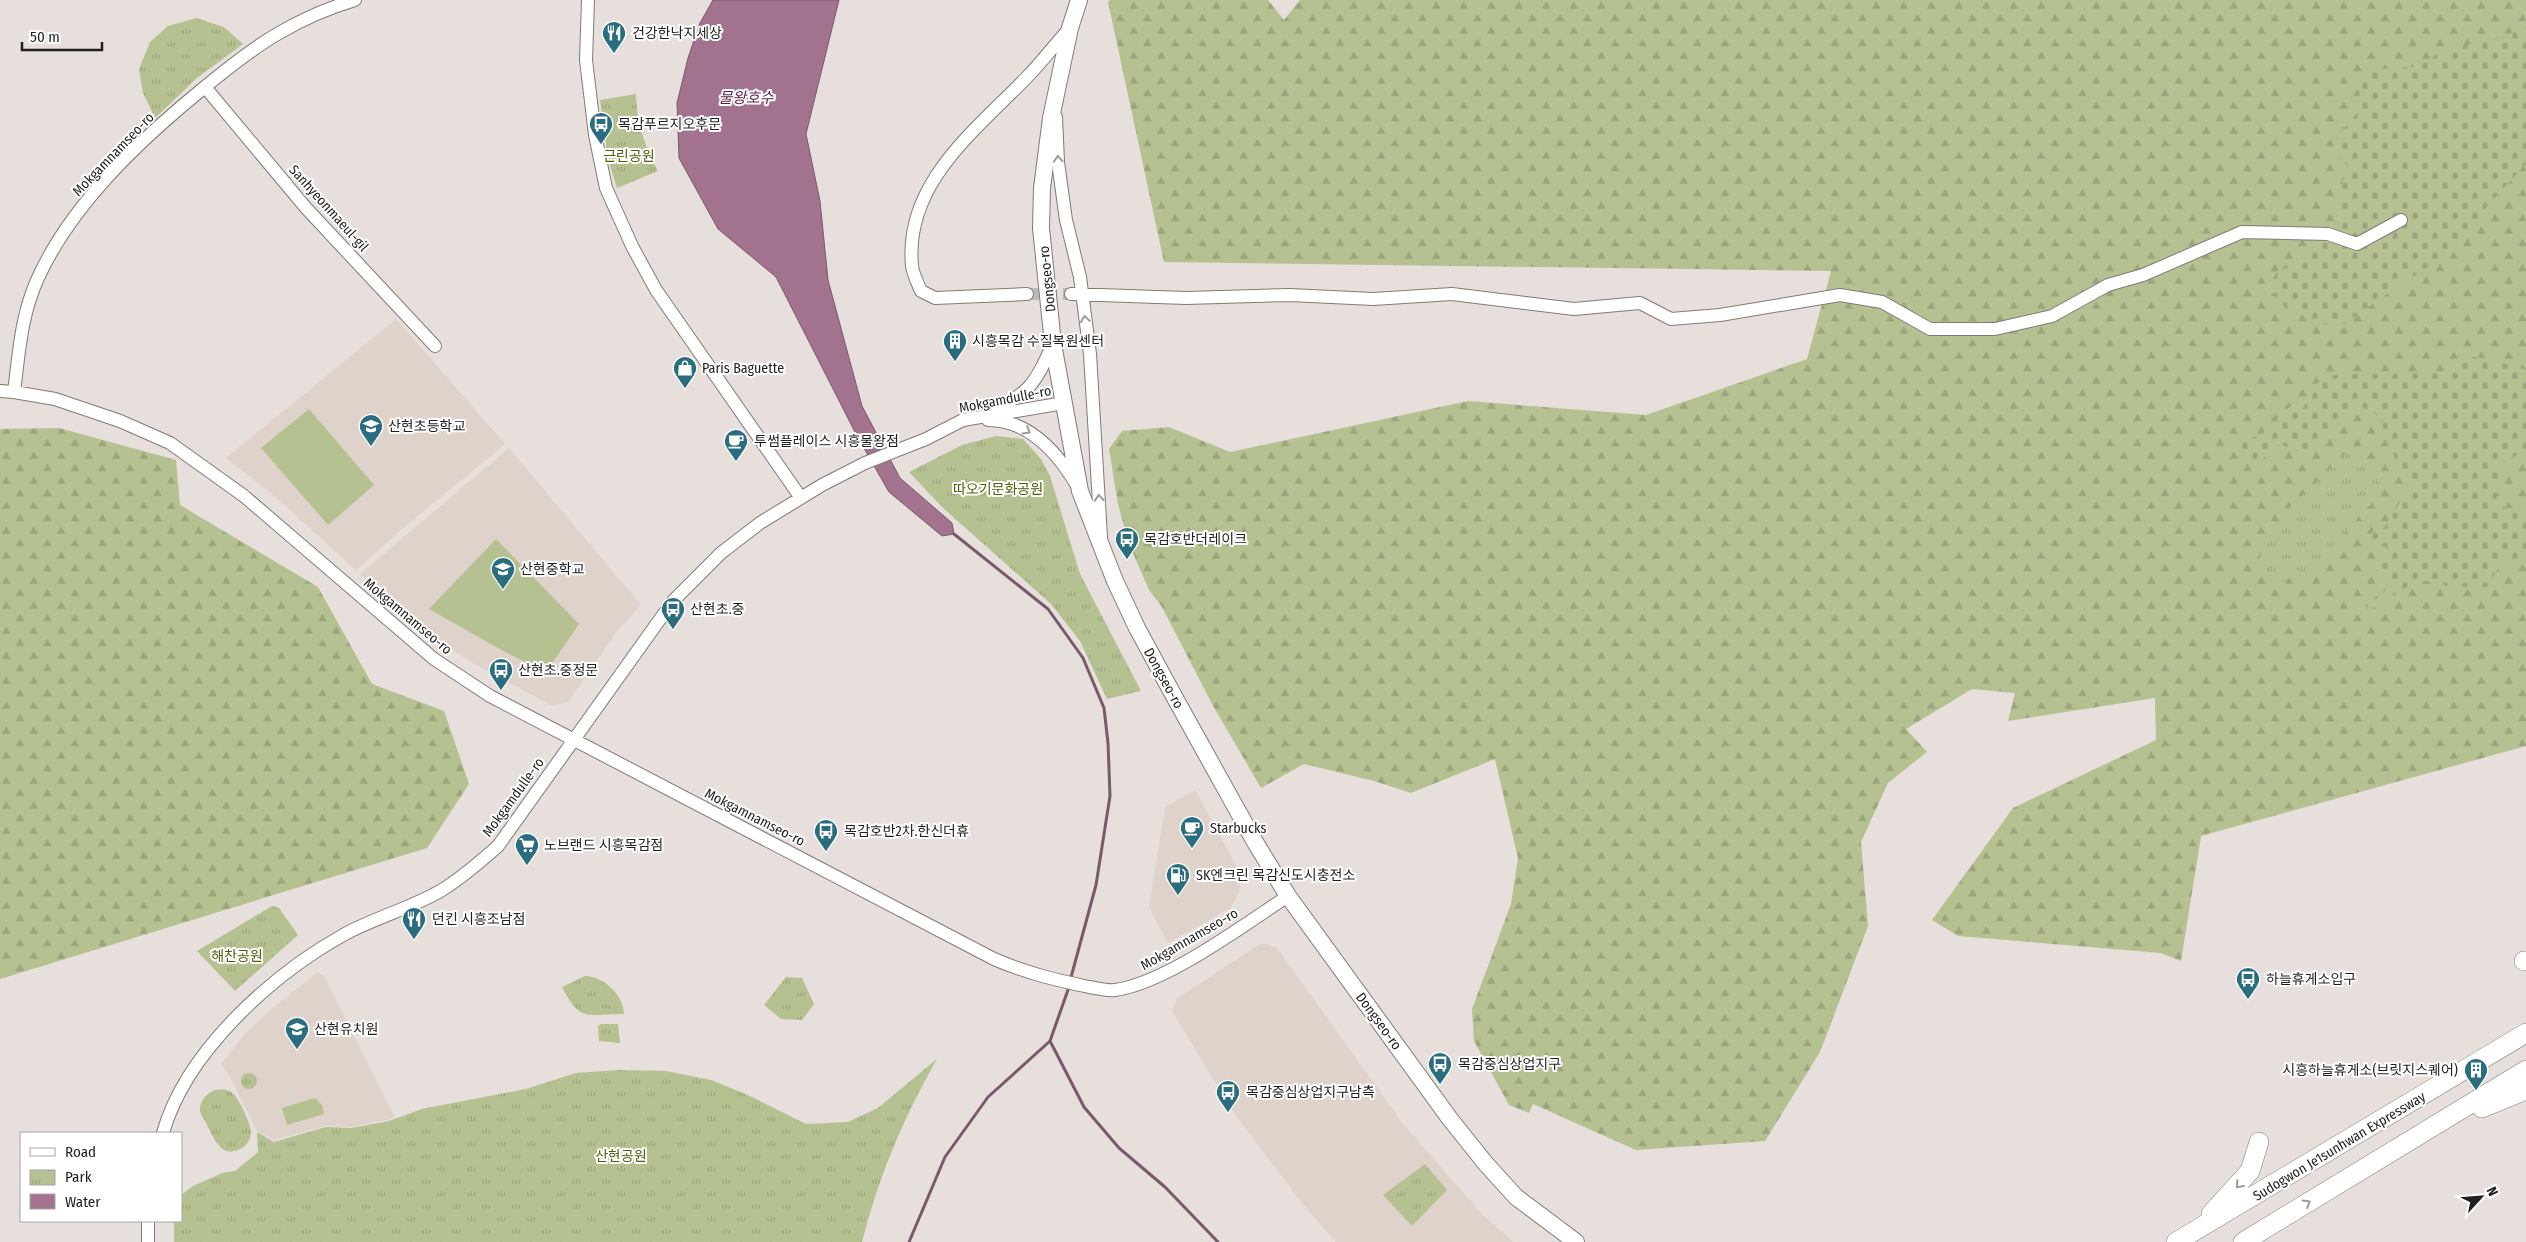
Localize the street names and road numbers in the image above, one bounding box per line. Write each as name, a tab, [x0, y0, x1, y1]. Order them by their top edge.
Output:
street label: Mokgamnamseo-ro	[69, 109, 158, 200]
street label: Sanhyeonmaeul-gil	[285, 162, 372, 255]
street label: Dongseo-ro	[1036, 245, 1059, 313]
street label: Mokgamdulle-ro	[957, 382, 1053, 417]
street label: Mokgamnamseo-ro	[360, 575, 455, 658]
street label: Dongseo-ro	[1140, 645, 1187, 712]
street label: Mokgamdulle-ro	[479, 754, 548, 840]
street label: Mokgamnamseo-ro	[702, 785, 808, 850]
street label: Mokgamnamseo-ro	[1137, 905, 1241, 974]
street label: Dongseo-ro	[1352, 989, 1405, 1053]
street label: Sudogwon Je1sunhwan Expressway	[2250, 1088, 2429, 1205]

